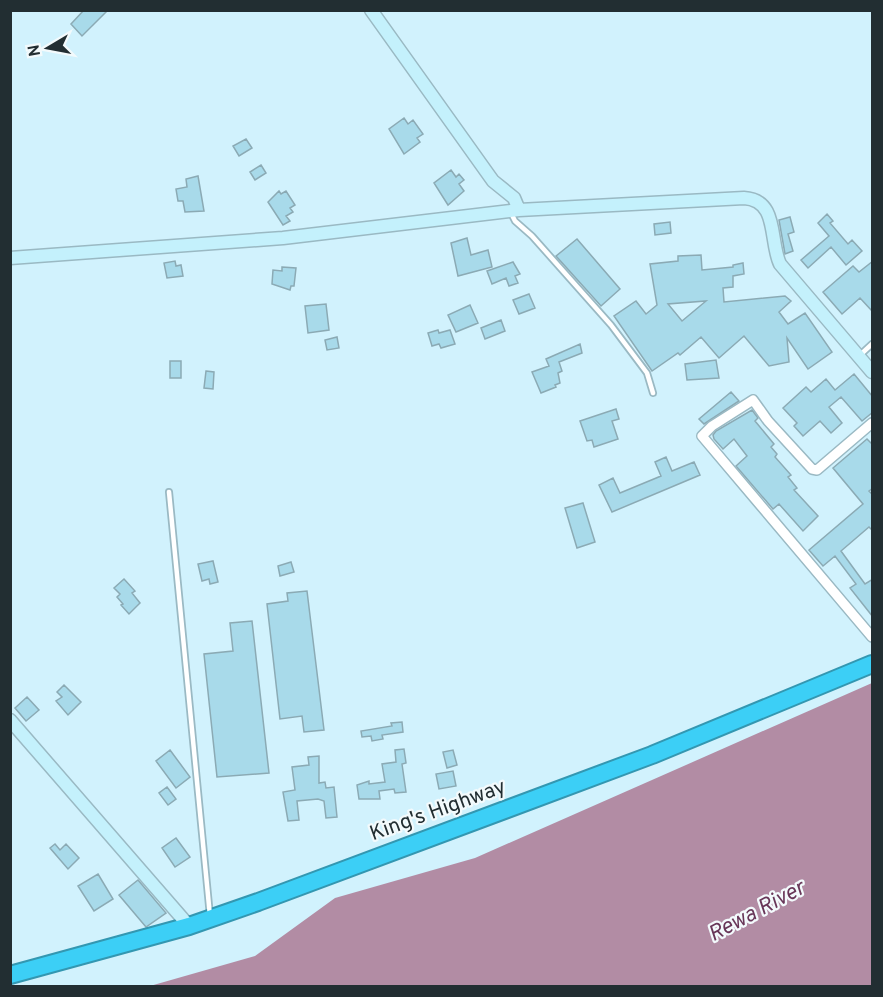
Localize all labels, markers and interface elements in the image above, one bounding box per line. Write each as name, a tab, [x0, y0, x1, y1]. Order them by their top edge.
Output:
north arrow	[18, 18, 78, 78]
text: N	[24, 43, 46, 58]
street label: King's Highway	[366, 774, 510, 848]
water label: Rewa River	[704, 875, 811, 949]

